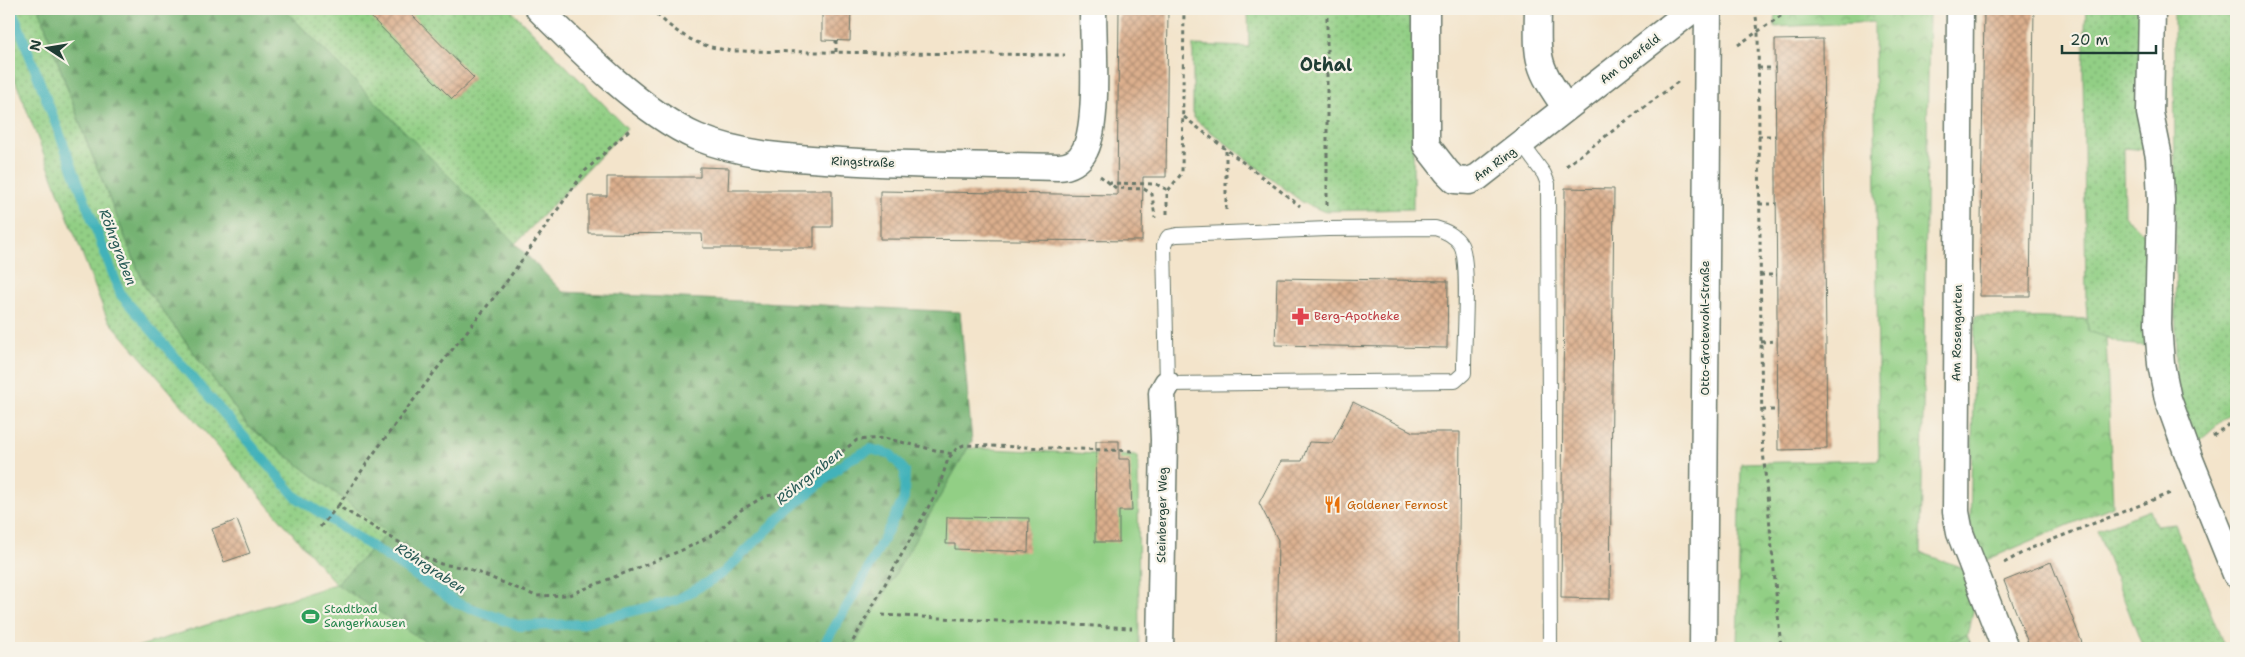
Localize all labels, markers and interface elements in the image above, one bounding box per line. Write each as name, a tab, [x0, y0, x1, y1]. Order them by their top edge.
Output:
north arrow	[22, 22, 72, 72]
scale bar	[2062, 22, 2156, 54]
street label: Am Oberfeld	[1597, 30, 1664, 88]
text: 20 m	[2070, 30, 2109, 50]
text: N	[25, 38, 45, 53]
district label: Othal	[1300, 53, 1352, 77]
street label: Am Ring	[1470, 143, 1520, 185]
street label: Ringstraße	[831, 153, 895, 171]
water label: Röhrgraben	[95, 206, 141, 288]
street label: Otto-Grotewohl-Straße	[1697, 260, 1713, 396]
street label: Am Rosengarten	[1948, 285, 1966, 381]
pharmacy icon: Berg-Apotheke	[1290, 306, 1310, 326]
place label: Berg-Apotheke	[1314, 308, 1400, 324]
water label: Röhrgraben	[772, 444, 846, 508]
street label: Steinberger Weg	[1153, 467, 1171, 563]
restaurant icon: Goldener Fernost	[1323, 495, 1343, 515]
place label: Goldener Fernost	[1347, 497, 1448, 513]
water label: Röhrgraben	[392, 539, 470, 597]
place label: Stadtbad Sangerhausen	[324, 601, 406, 631]
sports icon: Stadtbad Sangerhausen	[300, 606, 320, 626]

